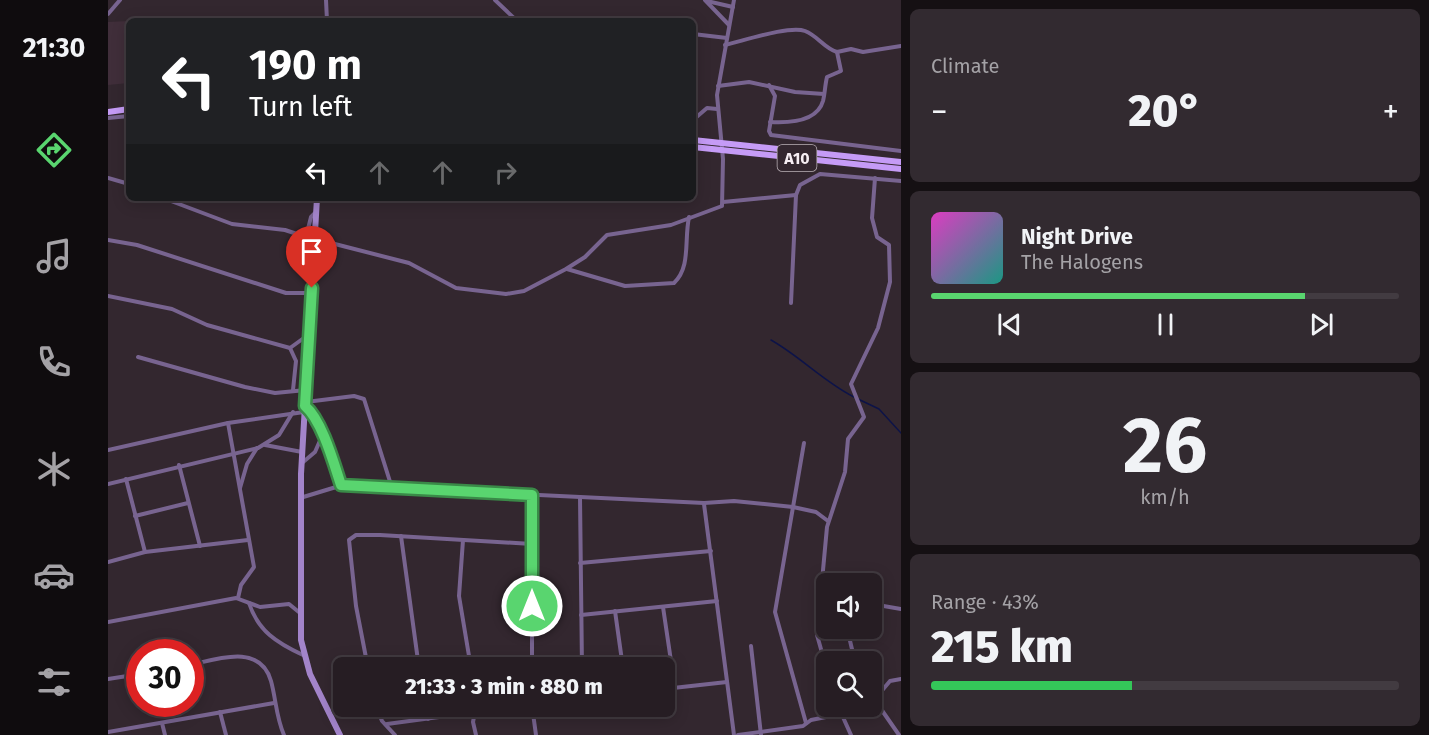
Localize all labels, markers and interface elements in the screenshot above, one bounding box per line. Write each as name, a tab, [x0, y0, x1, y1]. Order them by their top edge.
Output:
text: 21:30	[23, 32, 85, 64]
text: 190 m	[249, 40, 362, 90]
icon: left	[150, 42, 228, 120]
text: Climate	[931, 54, 999, 78]
text: 20°	[1128, 84, 1202, 138]
text: Turn left	[249, 91, 352, 123]
text: −	[931, 92, 948, 132]
text: +	[1383, 92, 1399, 132]
icon: directions	[33, 129, 75, 171]
road number: A10	[778, 145, 816, 171]
icon: left	[300, 156, 333, 189]
icon: ahead	[363, 156, 396, 189]
icon: ahead	[426, 156, 459, 189]
icon: right	[489, 156, 522, 189]
text: Night Drive	[1021, 223, 1133, 250]
pin	[286, 226, 337, 288]
icon: music	[33, 235, 75, 277]
icon: arrive	[295, 235, 328, 268]
text: The Halogens	[1021, 250, 1143, 274]
icon: previous	[993, 308, 1026, 341]
icon: pause	[1149, 308, 1182, 341]
icon: next	[1305, 308, 1338, 341]
icon: phone	[33, 341, 75, 383]
text: 26	[1123, 399, 1207, 493]
icon: climate	[33, 448, 75, 490]
text: km/h	[1140, 485, 1190, 509]
icon: car	[33, 554, 75, 596]
map controls	[816, 573, 882, 717]
button: sound	[816, 573, 882, 639]
position arrow	[500, 574, 564, 638]
text: Range · 43%	[931, 590, 1039, 614]
text: 215 km	[931, 620, 1073, 674]
speed limit sign: 30	[126, 639, 204, 717]
button: search	[816, 651, 882, 717]
icon: filters	[33, 661, 75, 703]
text: 21:33 · 3 min · 880 m	[405, 673, 603, 700]

